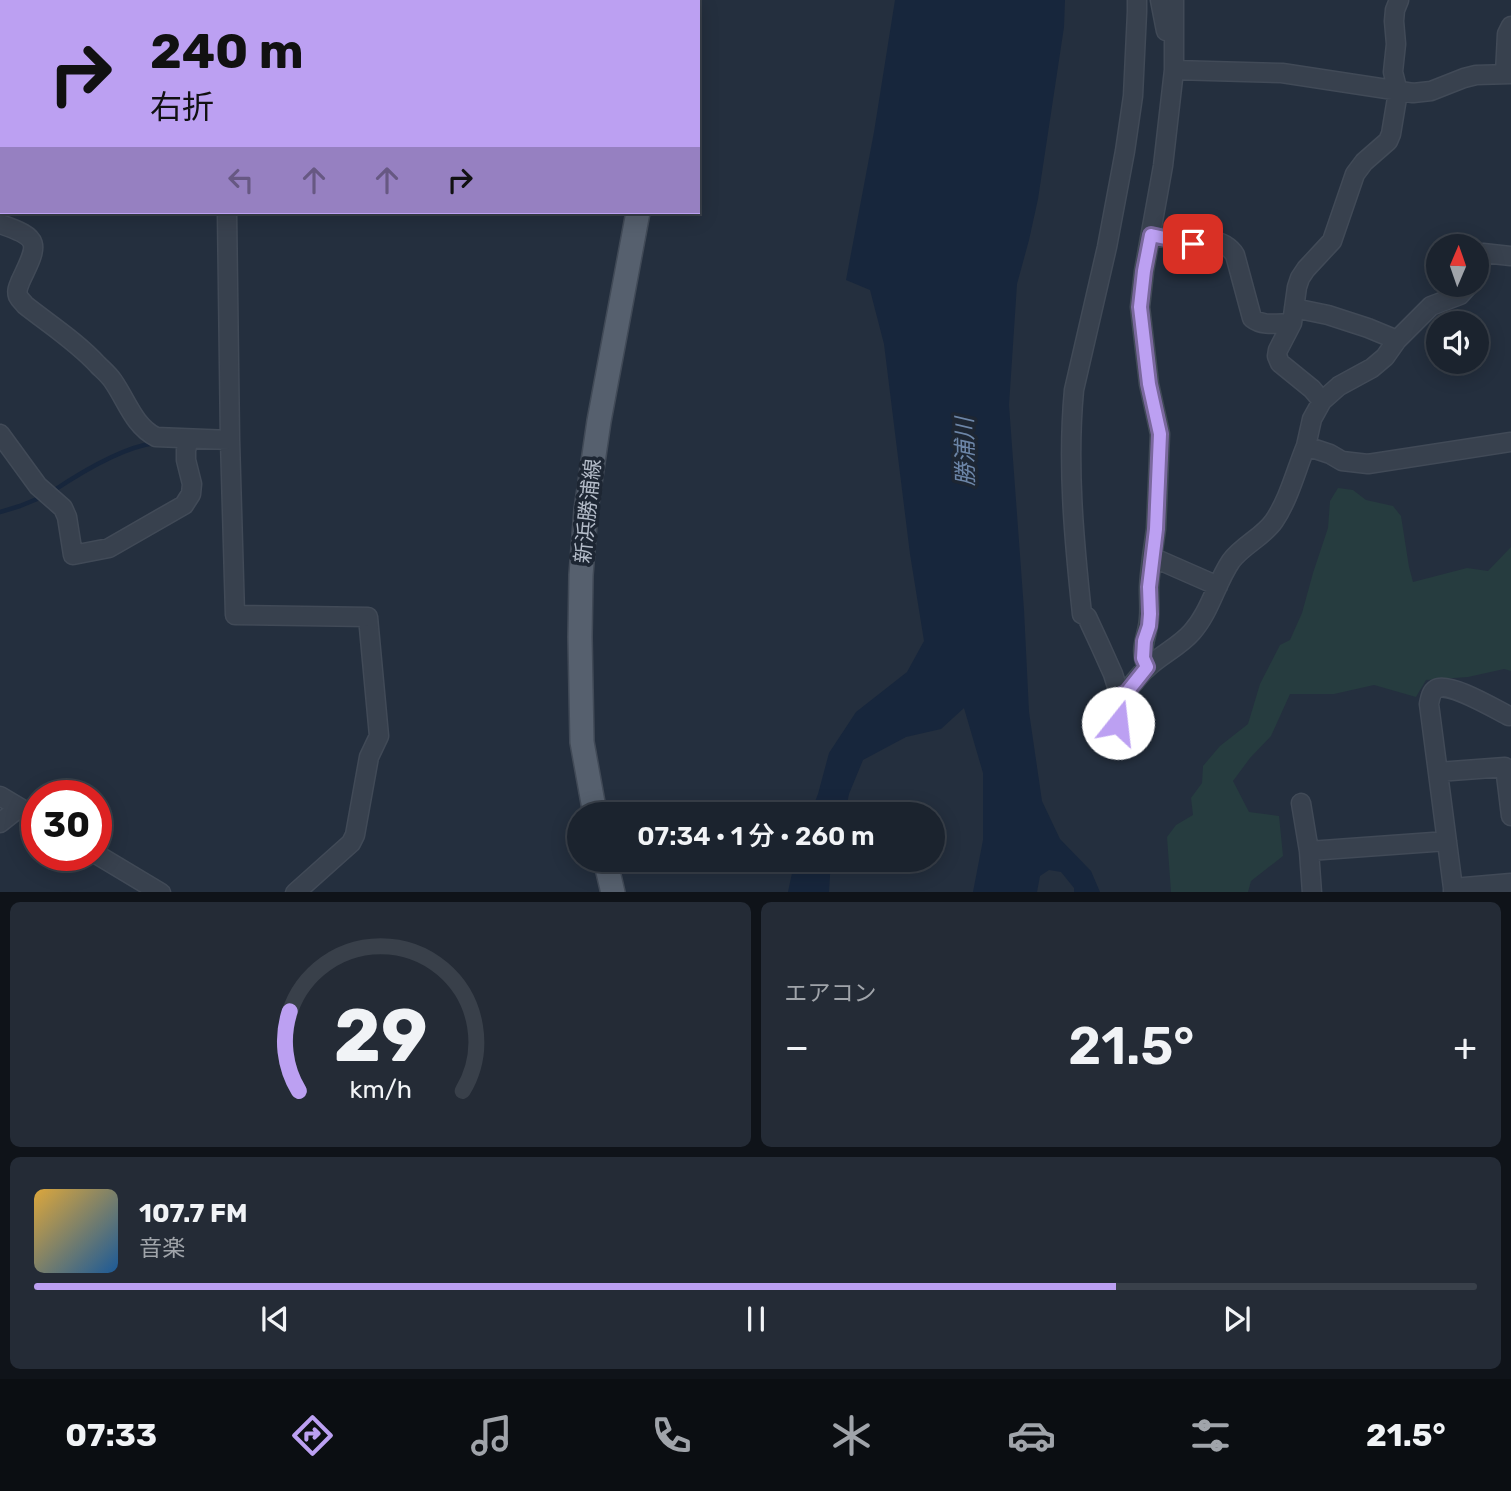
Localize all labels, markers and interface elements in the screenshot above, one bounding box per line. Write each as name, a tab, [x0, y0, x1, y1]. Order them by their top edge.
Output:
text: 240 m	[150, 22, 304, 80]
icon: right	[35, 28, 126, 119]
text: 右折	[150, 88, 214, 126]
icon: left	[222, 161, 260, 199]
icon: ahead	[295, 161, 333, 199]
icon: ahead	[368, 161, 406, 199]
icon: right	[441, 161, 479, 199]
pin	[1163, 214, 1223, 274]
icon: arrive	[1174, 225, 1212, 263]
north arrow	[1426, 234, 1489, 298]
map controls	[1426, 234, 1489, 374]
button: sound	[1426, 311, 1489, 374]
water label: 勝浦川	[950, 414, 980, 487]
street label: 新浜勝浦線	[570, 457, 605, 564]
position arrow	[1081, 686, 1155, 760]
speed limit sign: 30	[21, 780, 112, 871]
text: 07:34 · 1 分 · 260 m	[637, 821, 875, 852]
text: エアコン	[785, 979, 877, 1007]
text: 29	[333, 993, 427, 1079]
text: 21.5°	[1068, 1015, 1194, 1077]
text: −	[785, 1024, 809, 1070]
text: +	[1453, 1024, 1477, 1070]
text: km/h	[349, 1074, 411, 1103]
text: 107.7 FM	[139, 1198, 248, 1229]
text: 音楽	[139, 1234, 185, 1262]
icon: previous	[256, 1300, 294, 1338]
icon: pause	[737, 1300, 775, 1338]
icon: next	[1218, 1300, 1256, 1338]
icon: directions	[288, 1411, 337, 1460]
icon: music	[467, 1411, 516, 1460]
icon: phone	[647, 1411, 696, 1460]
icon: climate	[827, 1411, 876, 1460]
icon: car	[1007, 1411, 1056, 1460]
icon: filters	[1186, 1411, 1235, 1460]
text: 07:33	[65, 1416, 157, 1454]
text: 21.5°	[1366, 1416, 1446, 1454]

